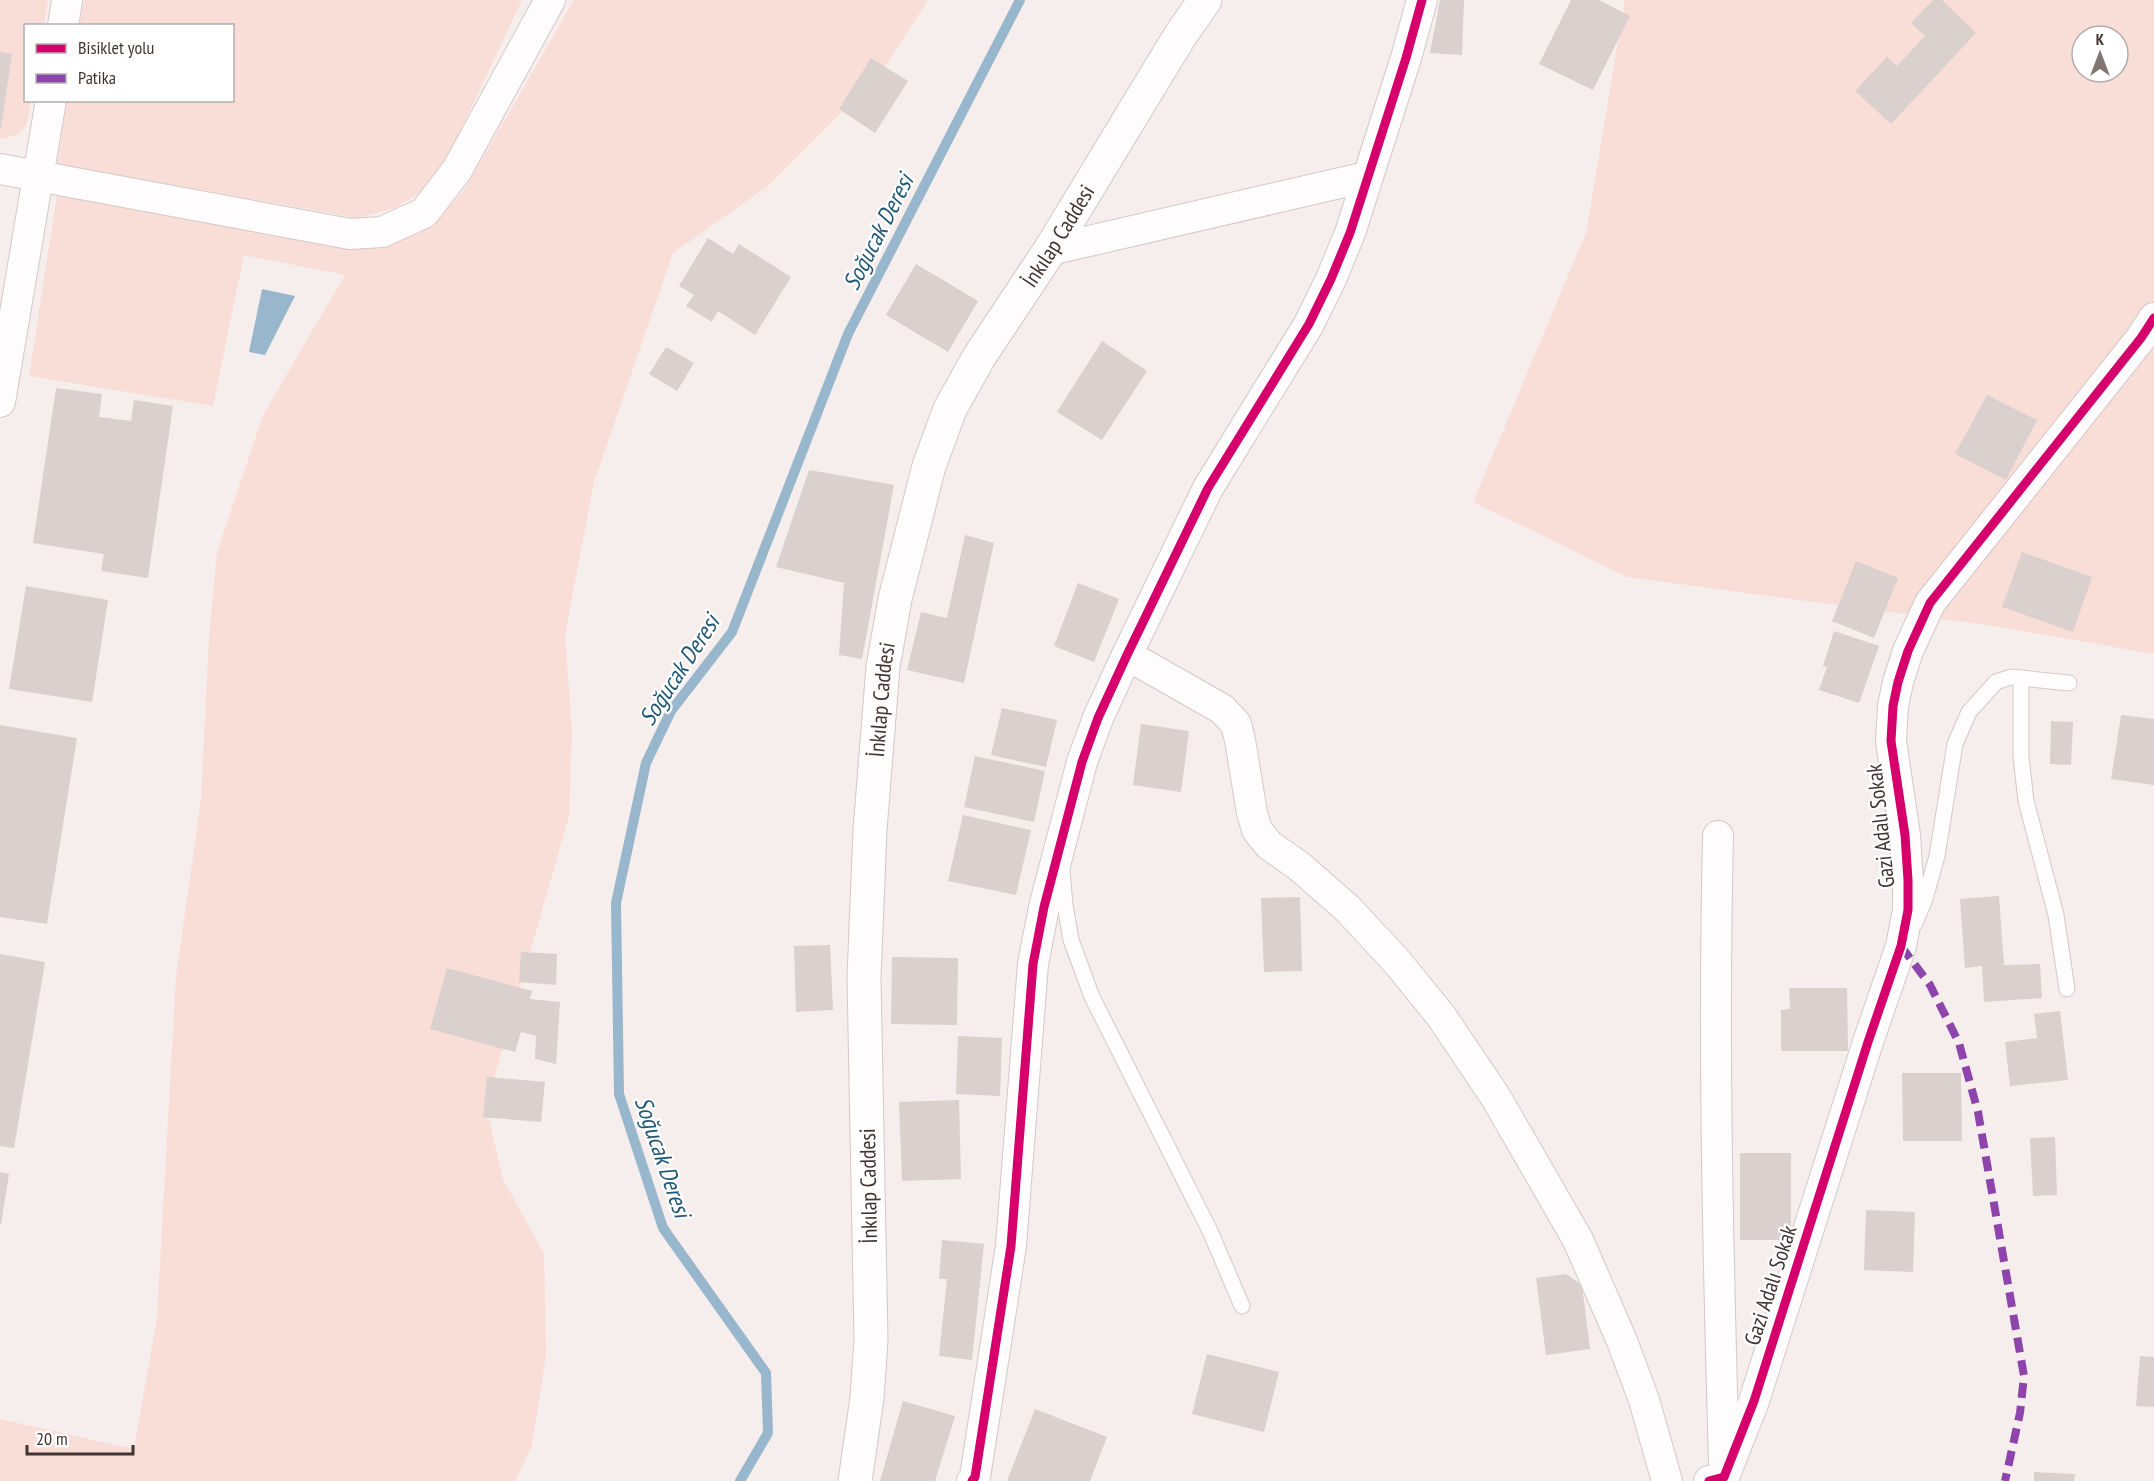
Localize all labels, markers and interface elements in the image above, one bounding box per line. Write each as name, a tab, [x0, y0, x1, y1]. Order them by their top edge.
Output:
legend	[24, 24, 234, 102]
north arrow	[2070, 24, 2130, 84]
text: K	[2096, 29, 2105, 49]
text: Bisiklet yolu	[78, 36, 154, 59]
text: Patika	[78, 66, 116, 89]
water label: Soğucak Deresi	[836, 166, 922, 295]
street label: İnkılap Caddesi	[1015, 180, 1100, 292]
water label: Soğucak Deresi	[632, 607, 728, 731]
street label: İnkılap Caddesi	[862, 640, 901, 758]
street label: Gazi Adalı Sokak	[1860, 762, 1900, 889]
water label: Soğucak Deresi	[628, 1093, 699, 1224]
street label: İnkılap Caddesi	[853, 1128, 883, 1244]
street label: Gazi Adalı Sokak	[1737, 1221, 1803, 1349]
scale bar	[27, 1418, 134, 1456]
text: 20 m	[36, 1427, 68, 1450]

